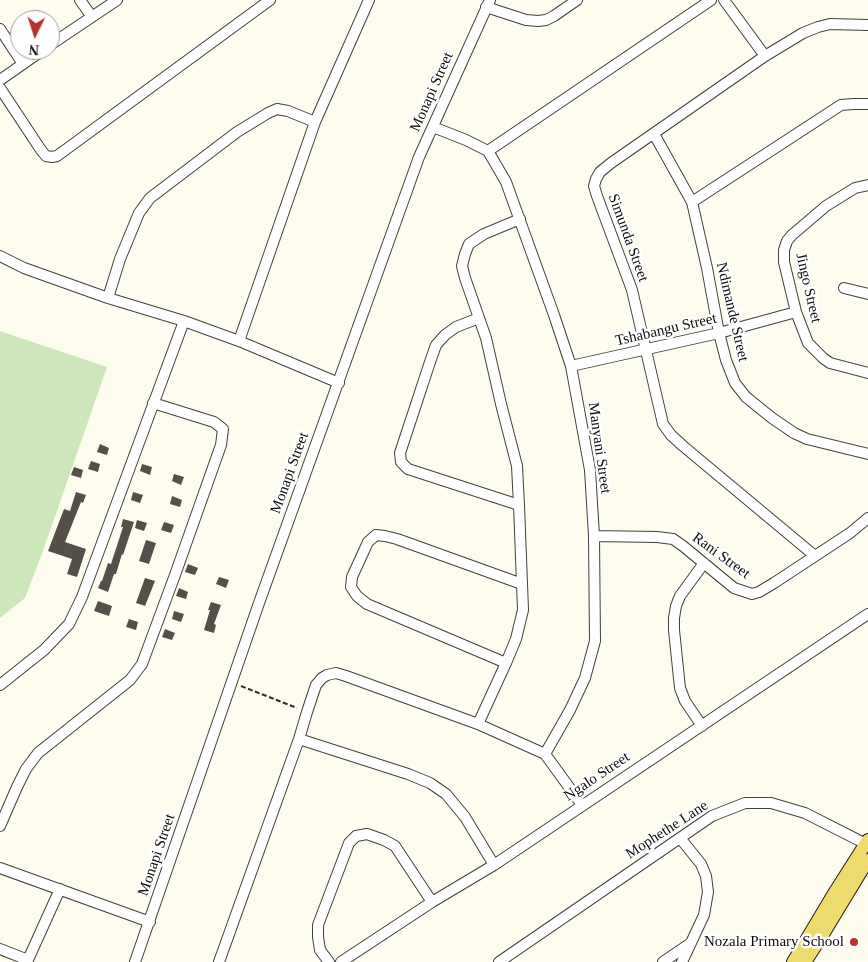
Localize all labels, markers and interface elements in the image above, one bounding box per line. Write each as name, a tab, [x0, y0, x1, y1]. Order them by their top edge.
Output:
north arrow	[10, 10, 60, 60]
text: N	[28, 42, 40, 57]
street label: Monapi Street	[406, 49, 458, 135]
street label: Simunda Street	[604, 192, 652, 284]
street label: Jingo Street	[791, 251, 825, 325]
street label: Ndimande Street	[712, 261, 752, 363]
street label: Tshabangu Street	[614, 310, 718, 350]
street label: Manyani Street	[584, 401, 614, 495]
street label: Monapi Street	[267, 430, 313, 516]
street label: Rani Street	[689, 529, 753, 583]
street label: Ngalo Street	[561, 748, 633, 806]
street label: Mophethe Lane	[622, 797, 712, 863]
street label: Monapi Street	[135, 812, 179, 898]
place label: Nozala Primary School	[704, 933, 844, 951]
marker: Nozala Primary School	[848, 936, 860, 948]

